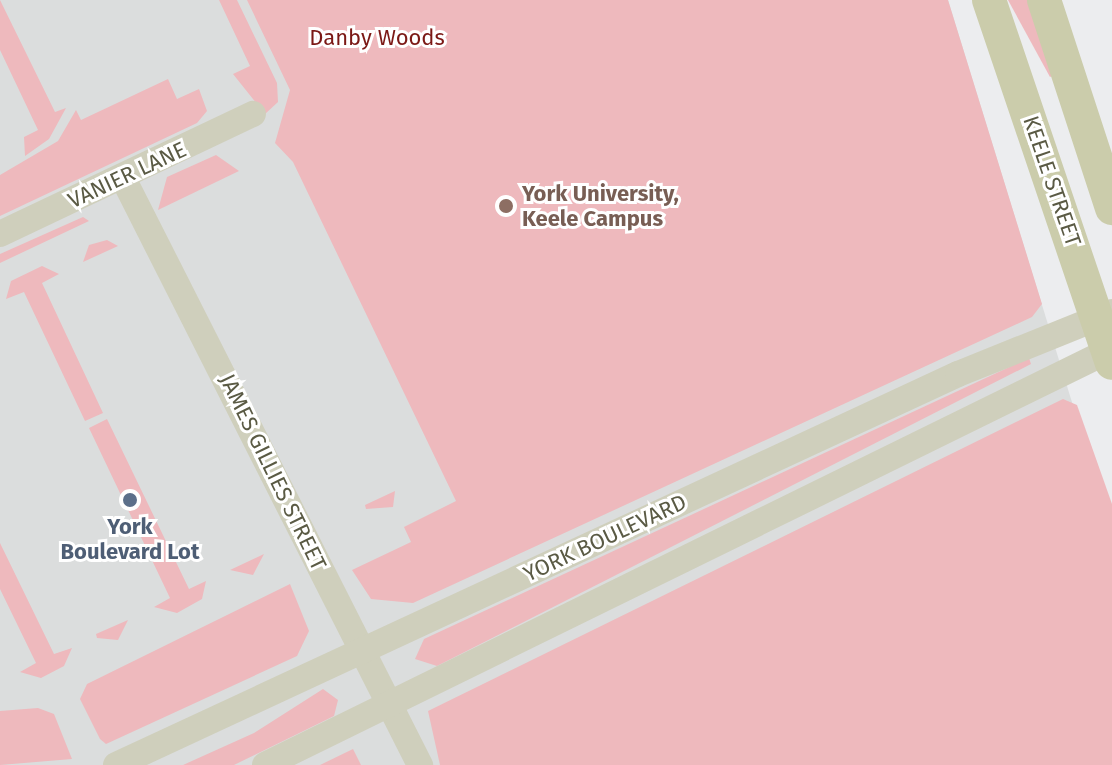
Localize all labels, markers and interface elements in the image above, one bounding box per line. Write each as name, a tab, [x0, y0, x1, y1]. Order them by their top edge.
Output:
park label: Danby Woods	[309, 25, 445, 51]
street label: KEELE STREET	[1017, 112, 1087, 250]
street label: VANIER LANE	[64, 136, 190, 214]
place label: York University, Keele Campus	[522, 180, 679, 232]
marker: York University, Keele Campus	[497, 197, 515, 215]
street label: JAMES GILLIES STREET	[214, 370, 332, 574]
street label: YORK BOULEVARD	[519, 489, 691, 587]
marker: York Boulevard Lot	[121, 491, 139, 509]
place label: York Boulevard Lot	[61, 513, 199, 564]

